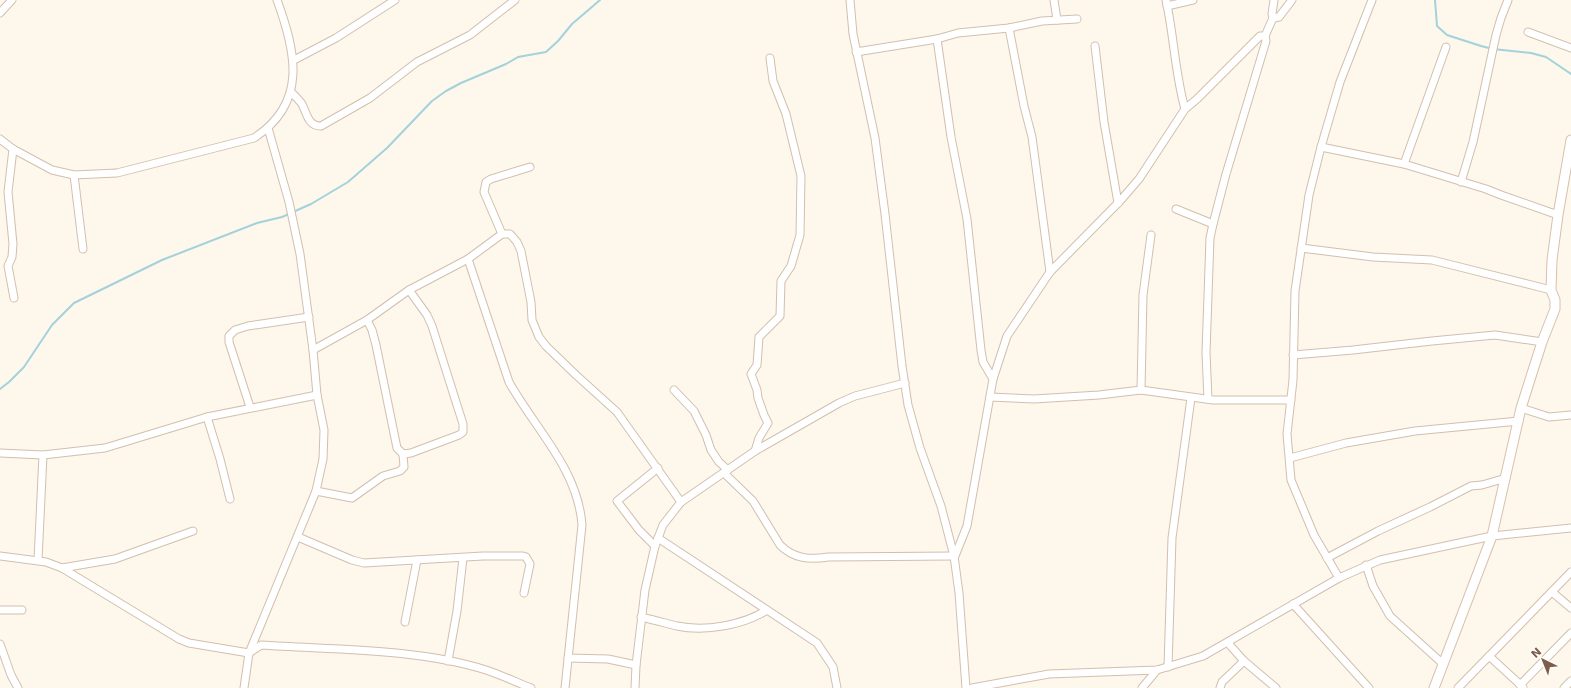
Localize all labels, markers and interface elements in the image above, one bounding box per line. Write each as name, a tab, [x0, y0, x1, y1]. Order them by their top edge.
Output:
north arrow	[1523, 640, 1563, 680]
text: N	[1529, 645, 1544, 661]

